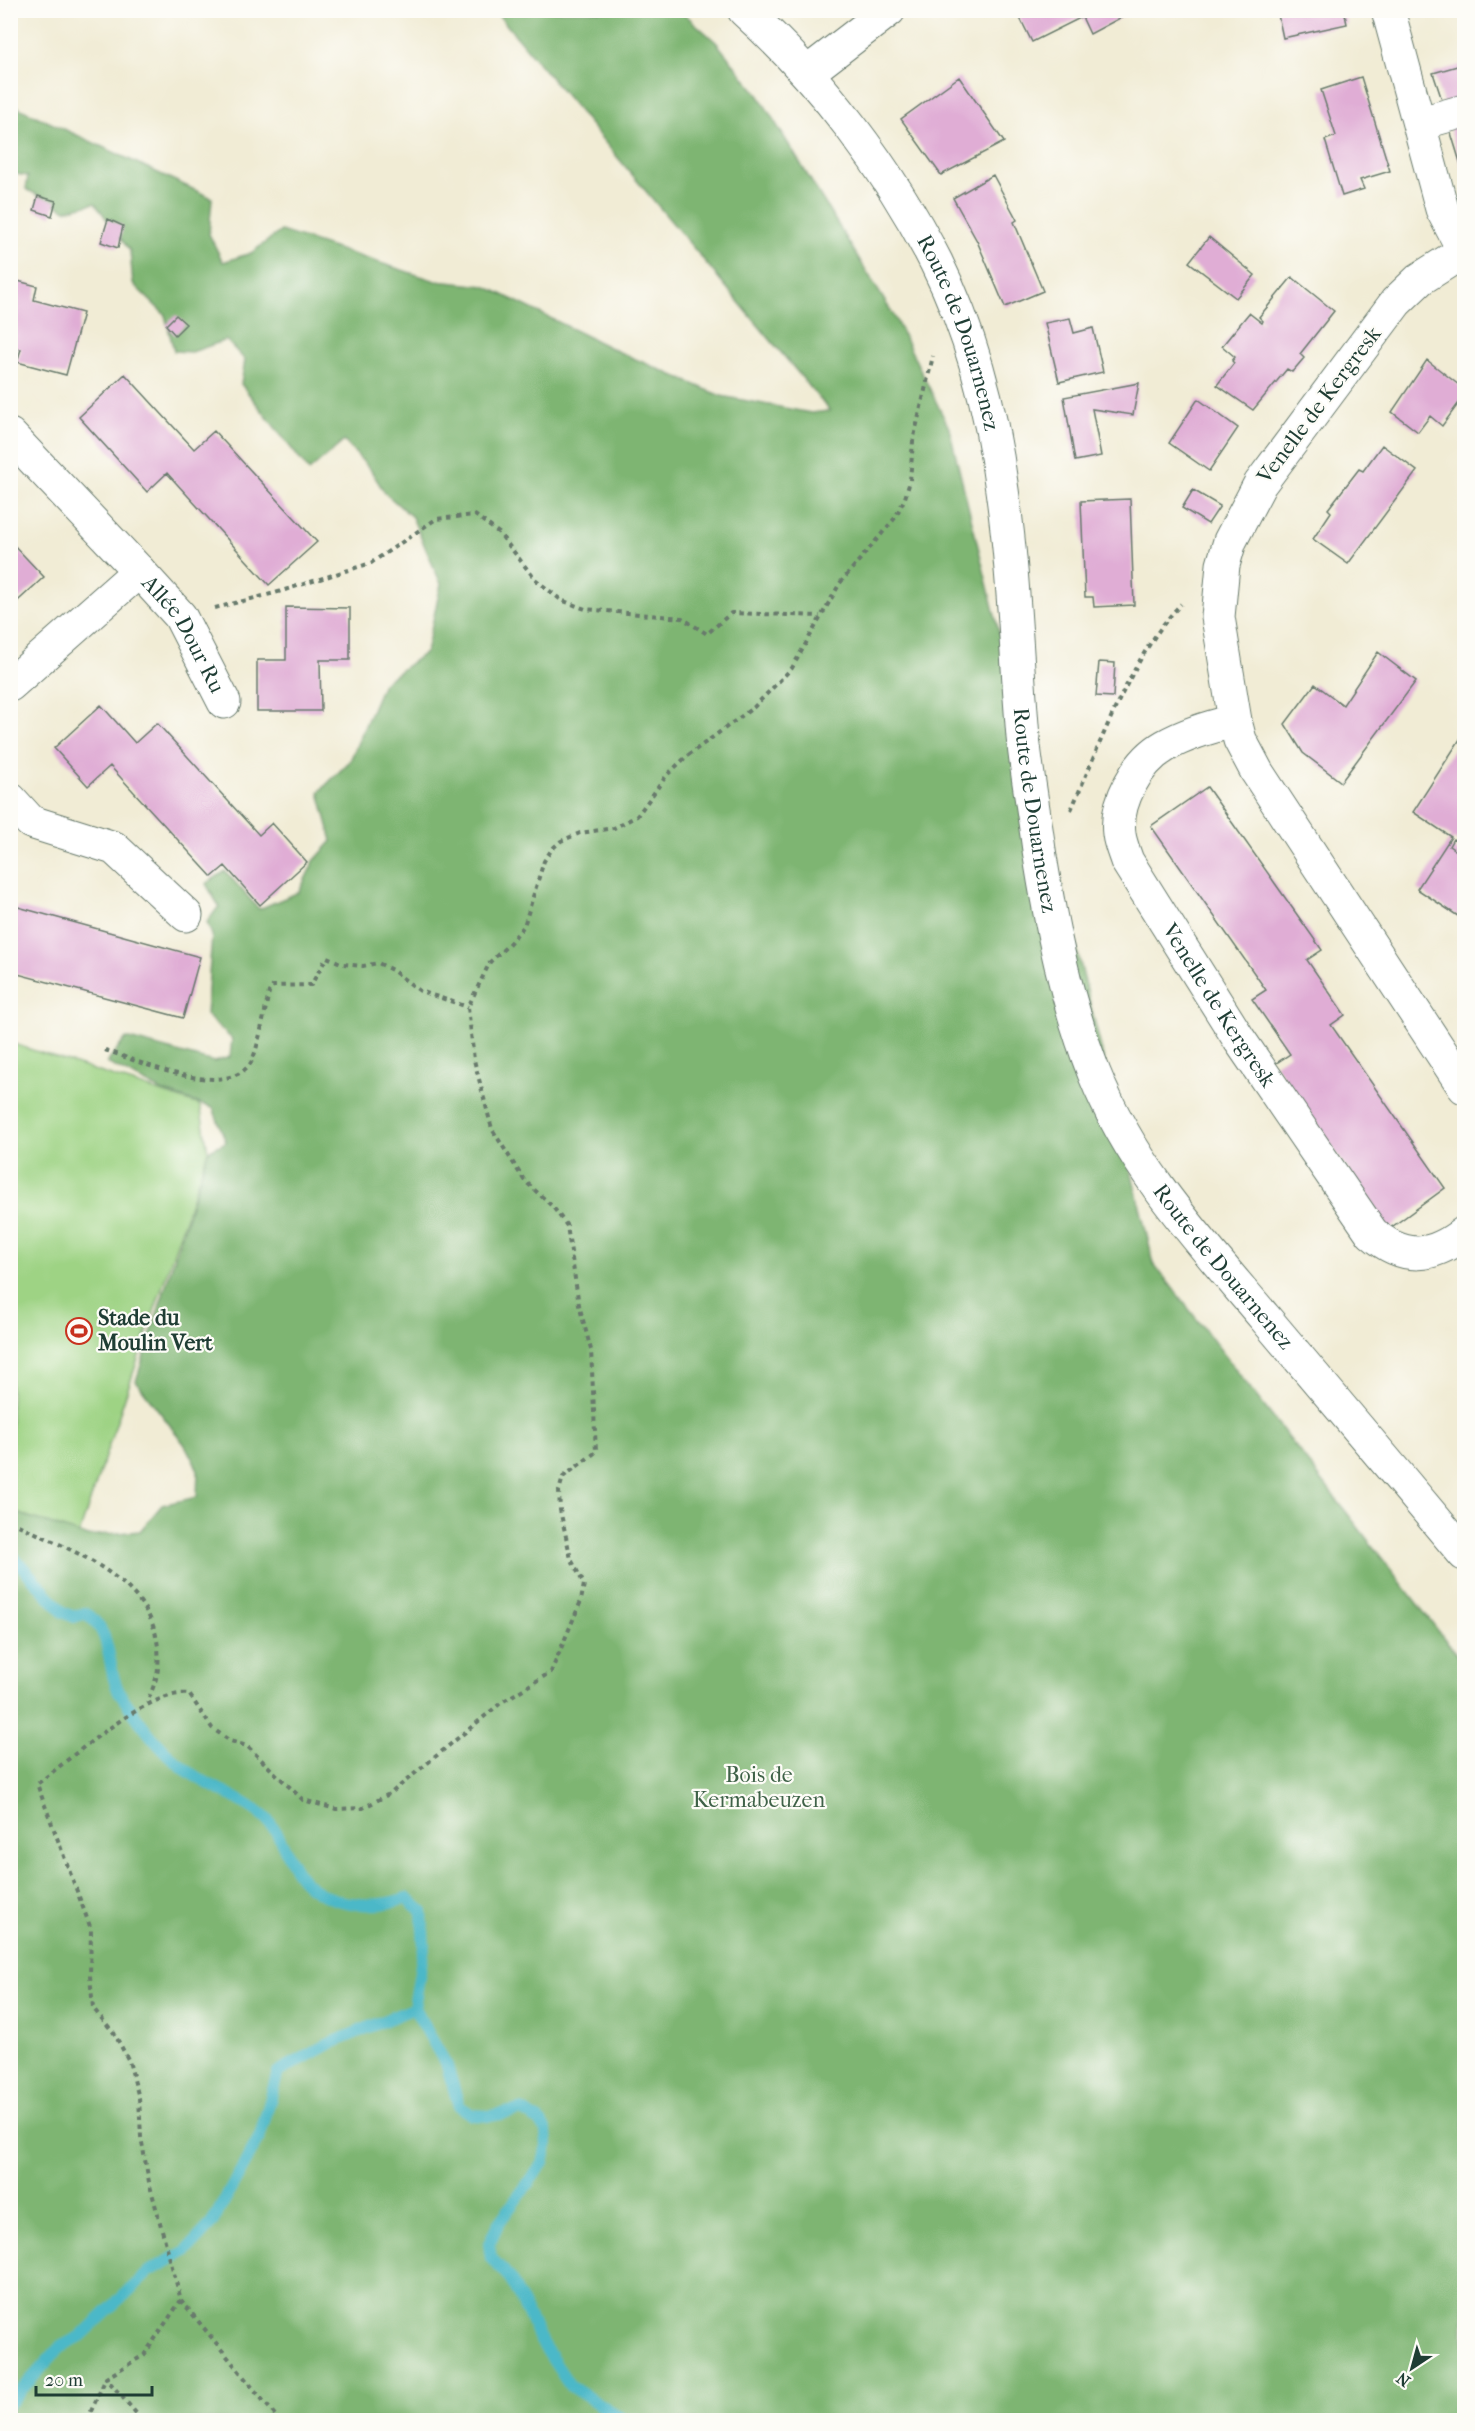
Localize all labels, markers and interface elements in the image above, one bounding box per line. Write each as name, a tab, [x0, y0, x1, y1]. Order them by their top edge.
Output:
street label: Route de Douarnenez	[911, 230, 1005, 433]
street label: Venelle de Kergresk	[1251, 321, 1387, 489]
street label: Allée Dour Ru	[136, 569, 230, 698]
street label: Route de Douarnenez	[1008, 707, 1063, 915]
street label: Venelle de Kergresk	[1156, 918, 1282, 1093]
street label: Route de Douarnenez	[1147, 1179, 1299, 1355]
place label: Stade du Moulin Vert	[97, 1305, 214, 1356]
sports icon: Stade du Moulin Vert	[64, 1316, 94, 1346]
park label: Bois de Kermabeuzen	[693, 1762, 825, 1813]
north arrow	[1382, 2338, 1442, 2398]
scale bar	[36, 2359, 152, 2397]
text: N	[1392, 2368, 1414, 2391]
text: 20 m	[45, 2370, 83, 2391]

